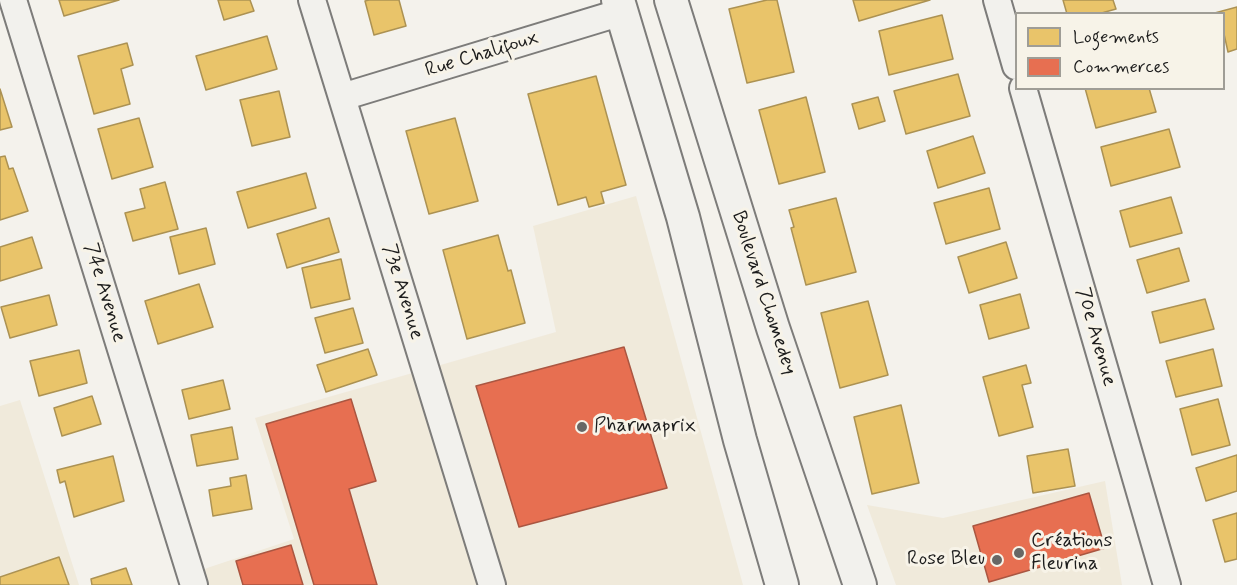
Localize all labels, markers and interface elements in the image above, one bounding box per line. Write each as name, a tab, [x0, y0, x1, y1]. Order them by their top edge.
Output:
legend	[1015, 12, 1225, 90]
text: Logements	[1073, 25, 1159, 49]
street label: Rue Chalifoux	[423, 26, 541, 84]
text: Commerces	[1073, 55, 1169, 79]
street label: Boulevard Chomedey	[725, 208, 801, 378]
street label: 74e Avenue	[78, 241, 130, 345]
street label: 73e Avenue	[376, 241, 428, 343]
street label: 70e Avenue	[1069, 285, 1121, 389]
place label: Pharmaprix	[594, 415, 696, 439]
marker: Pharmaprix	[575, 420, 589, 434]
place label: Créations Fleurina	[1031, 530, 1112, 577]
marker: Créations Fleurina	[1012, 546, 1026, 560]
place label: Rose Bleu	[907, 548, 985, 572]
marker: Rose Bleu	[990, 553, 1004, 567]

